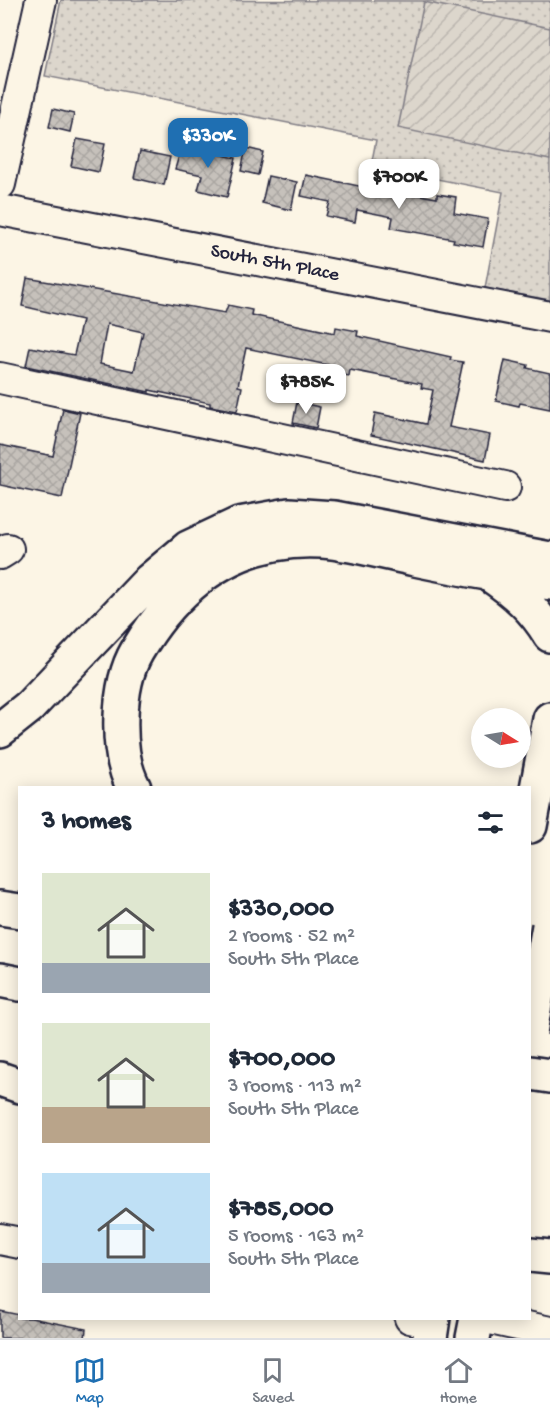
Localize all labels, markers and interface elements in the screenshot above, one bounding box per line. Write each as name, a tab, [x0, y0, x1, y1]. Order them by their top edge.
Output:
pin: $330K	[166, 118, 250, 169]
text: $330K	[182, 126, 234, 149]
pin: $700K	[357, 159, 441, 210]
text: $700K	[372, 167, 426, 190]
street label: South 5th Place	[209, 240, 342, 287]
pin: $785K	[264, 364, 348, 415]
text: $785K	[280, 372, 332, 395]
north arrow	[471, 708, 531, 768]
map controls	[471, 708, 531, 768]
icon: filters	[474, 806, 507, 839]
text: 3 homes	[42, 807, 131, 838]
text: $330,000	[228, 895, 334, 926]
icon: home	[90, 897, 162, 969]
text: 2 rooms · 52 m²	[228, 926, 355, 949]
text: South 5th Place	[228, 949, 359, 972]
text: $700,000	[228, 1045, 335, 1076]
icon: home	[90, 1047, 162, 1119]
text: 3 rooms · 113 m²	[228, 1076, 362, 1099]
text: South 5th Place	[228, 1099, 359, 1122]
text: $785,000	[228, 1195, 334, 1226]
icon: home	[90, 1197, 162, 1269]
text: 5 rooms · 163 m²	[228, 1226, 364, 1249]
text: South 5th Place	[228, 1249, 359, 1272]
tab: Map	[73, 1354, 106, 1409]
tab: Saved	[252, 1354, 293, 1409]
tab: Home	[440, 1354, 477, 1409]

